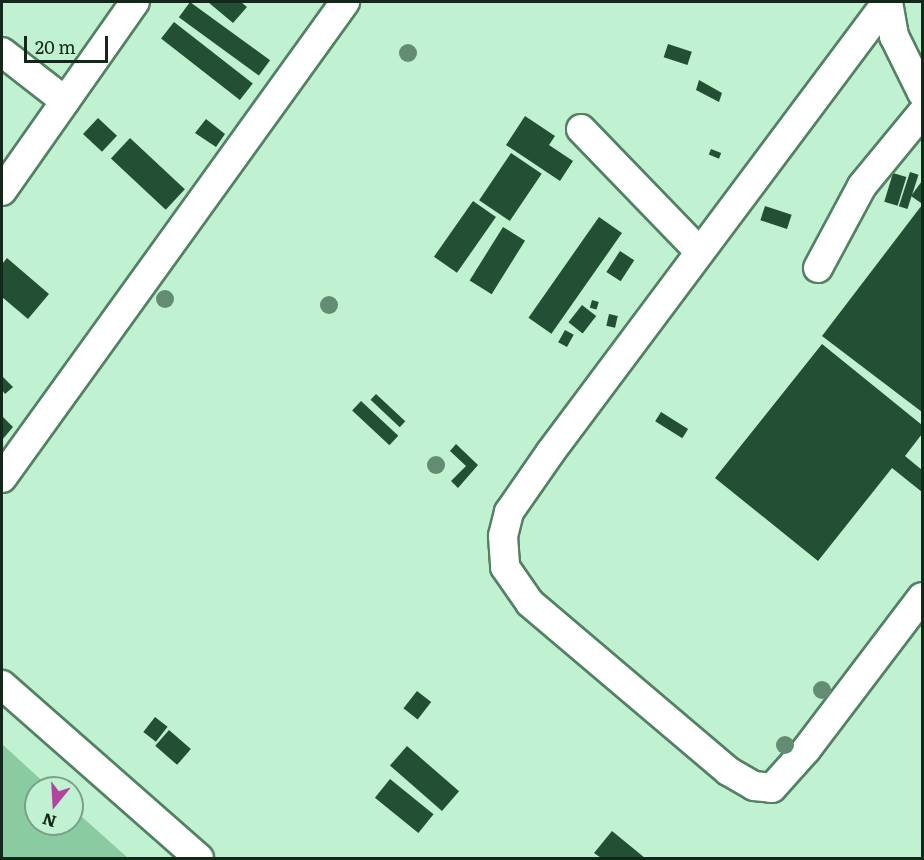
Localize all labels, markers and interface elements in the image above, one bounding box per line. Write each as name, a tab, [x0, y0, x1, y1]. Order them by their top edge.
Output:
scale bar	[27, 24, 111, 62]
text: 20 m	[35, 33, 76, 60]
north arrow	[24, 776, 84, 836]
text: N	[39, 808, 59, 835]

